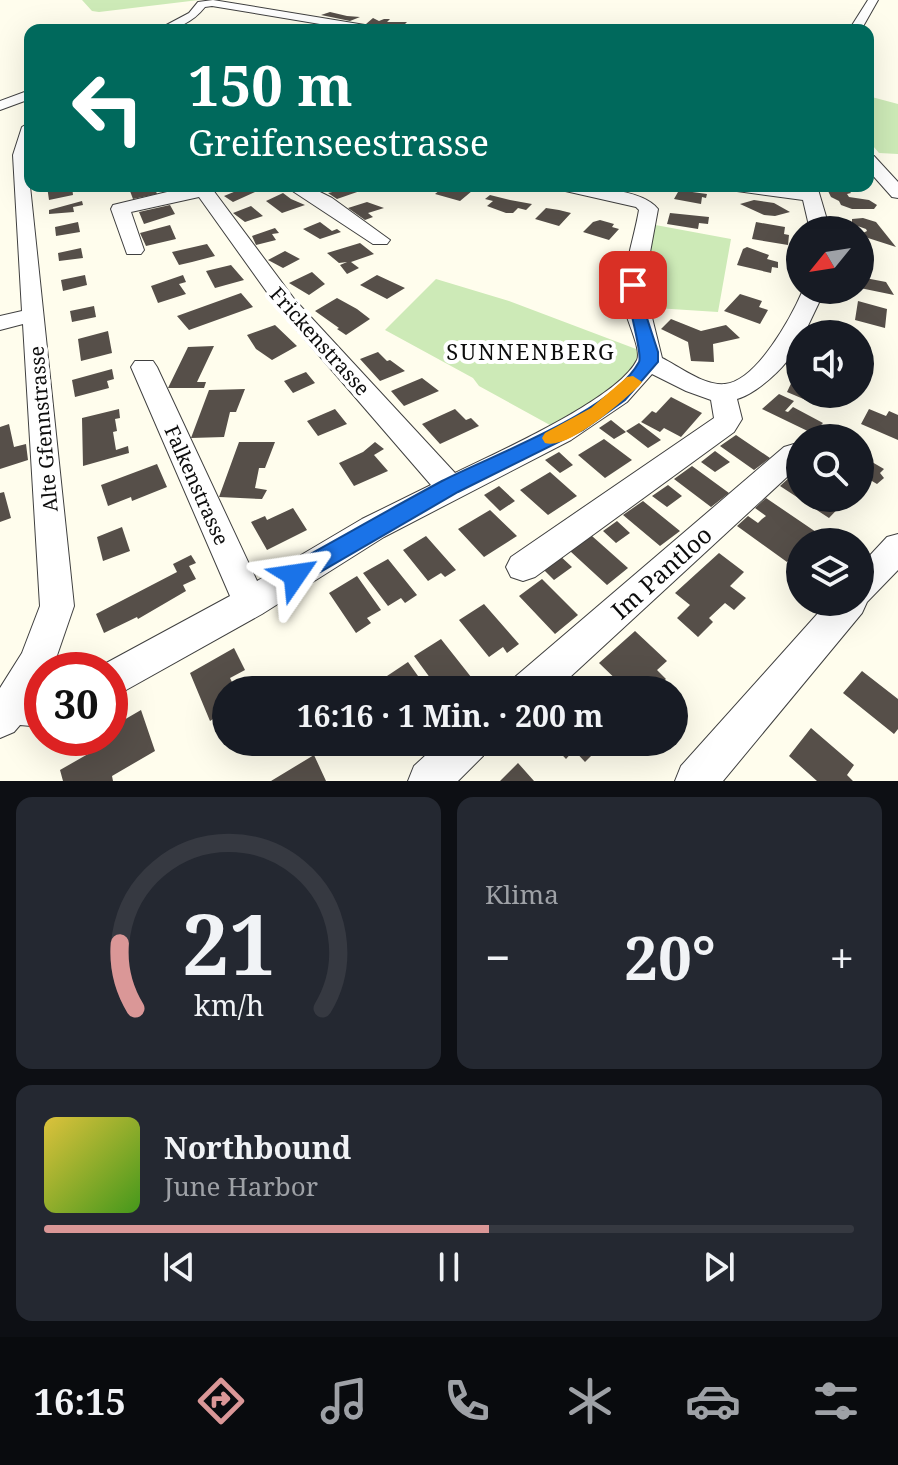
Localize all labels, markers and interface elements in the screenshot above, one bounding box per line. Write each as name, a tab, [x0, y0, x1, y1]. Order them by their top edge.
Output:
text: 150 m	[188, 46, 353, 122]
icon: left	[56, 56, 160, 160]
text: Greifenseestrasse	[188, 118, 489, 167]
north arrow	[786, 216, 874, 304]
map controls	[786, 216, 874, 616]
pin	[599, 251, 667, 319]
icon: arrive	[611, 263, 655, 307]
street label: Frickenstrasse	[264, 281, 376, 401]
button: sound	[786, 320, 874, 408]
district label: SUNNENBERG	[446, 336, 616, 366]
street label: Alte Gfennstrasse	[22, 345, 64, 513]
street label: Falkenstrasse	[159, 421, 235, 549]
button: search	[786, 424, 874, 512]
street label: Im Pantloo	[604, 518, 718, 626]
button: layers	[786, 528, 874, 616]
position arrow	[253, 533, 337, 617]
speed limit sign: 30	[24, 652, 128, 756]
text: 16:16 · 1 Min. · 200 m	[297, 695, 603, 736]
text: Klima	[485, 876, 559, 912]
text: 21	[181, 886, 276, 999]
text: 20°	[624, 916, 716, 998]
text: −	[485, 927, 510, 987]
text: +	[829, 927, 854, 987]
text: km/h	[193, 985, 264, 1024]
text: Northbound	[164, 1127, 351, 1168]
text: June Harbor	[164, 1168, 318, 1204]
icon: previous	[157, 1245, 201, 1289]
icon: pause	[427, 1245, 471, 1289]
icon: next	[697, 1245, 741, 1289]
icon: directions	[193, 1373, 249, 1429]
icon: music	[316, 1373, 372, 1429]
icon: phone	[439, 1373, 495, 1429]
icon: climate	[562, 1373, 618, 1429]
icon: car	[685, 1373, 741, 1429]
icon: filters	[808, 1373, 864, 1429]
text: 16:15	[34, 1377, 126, 1426]

